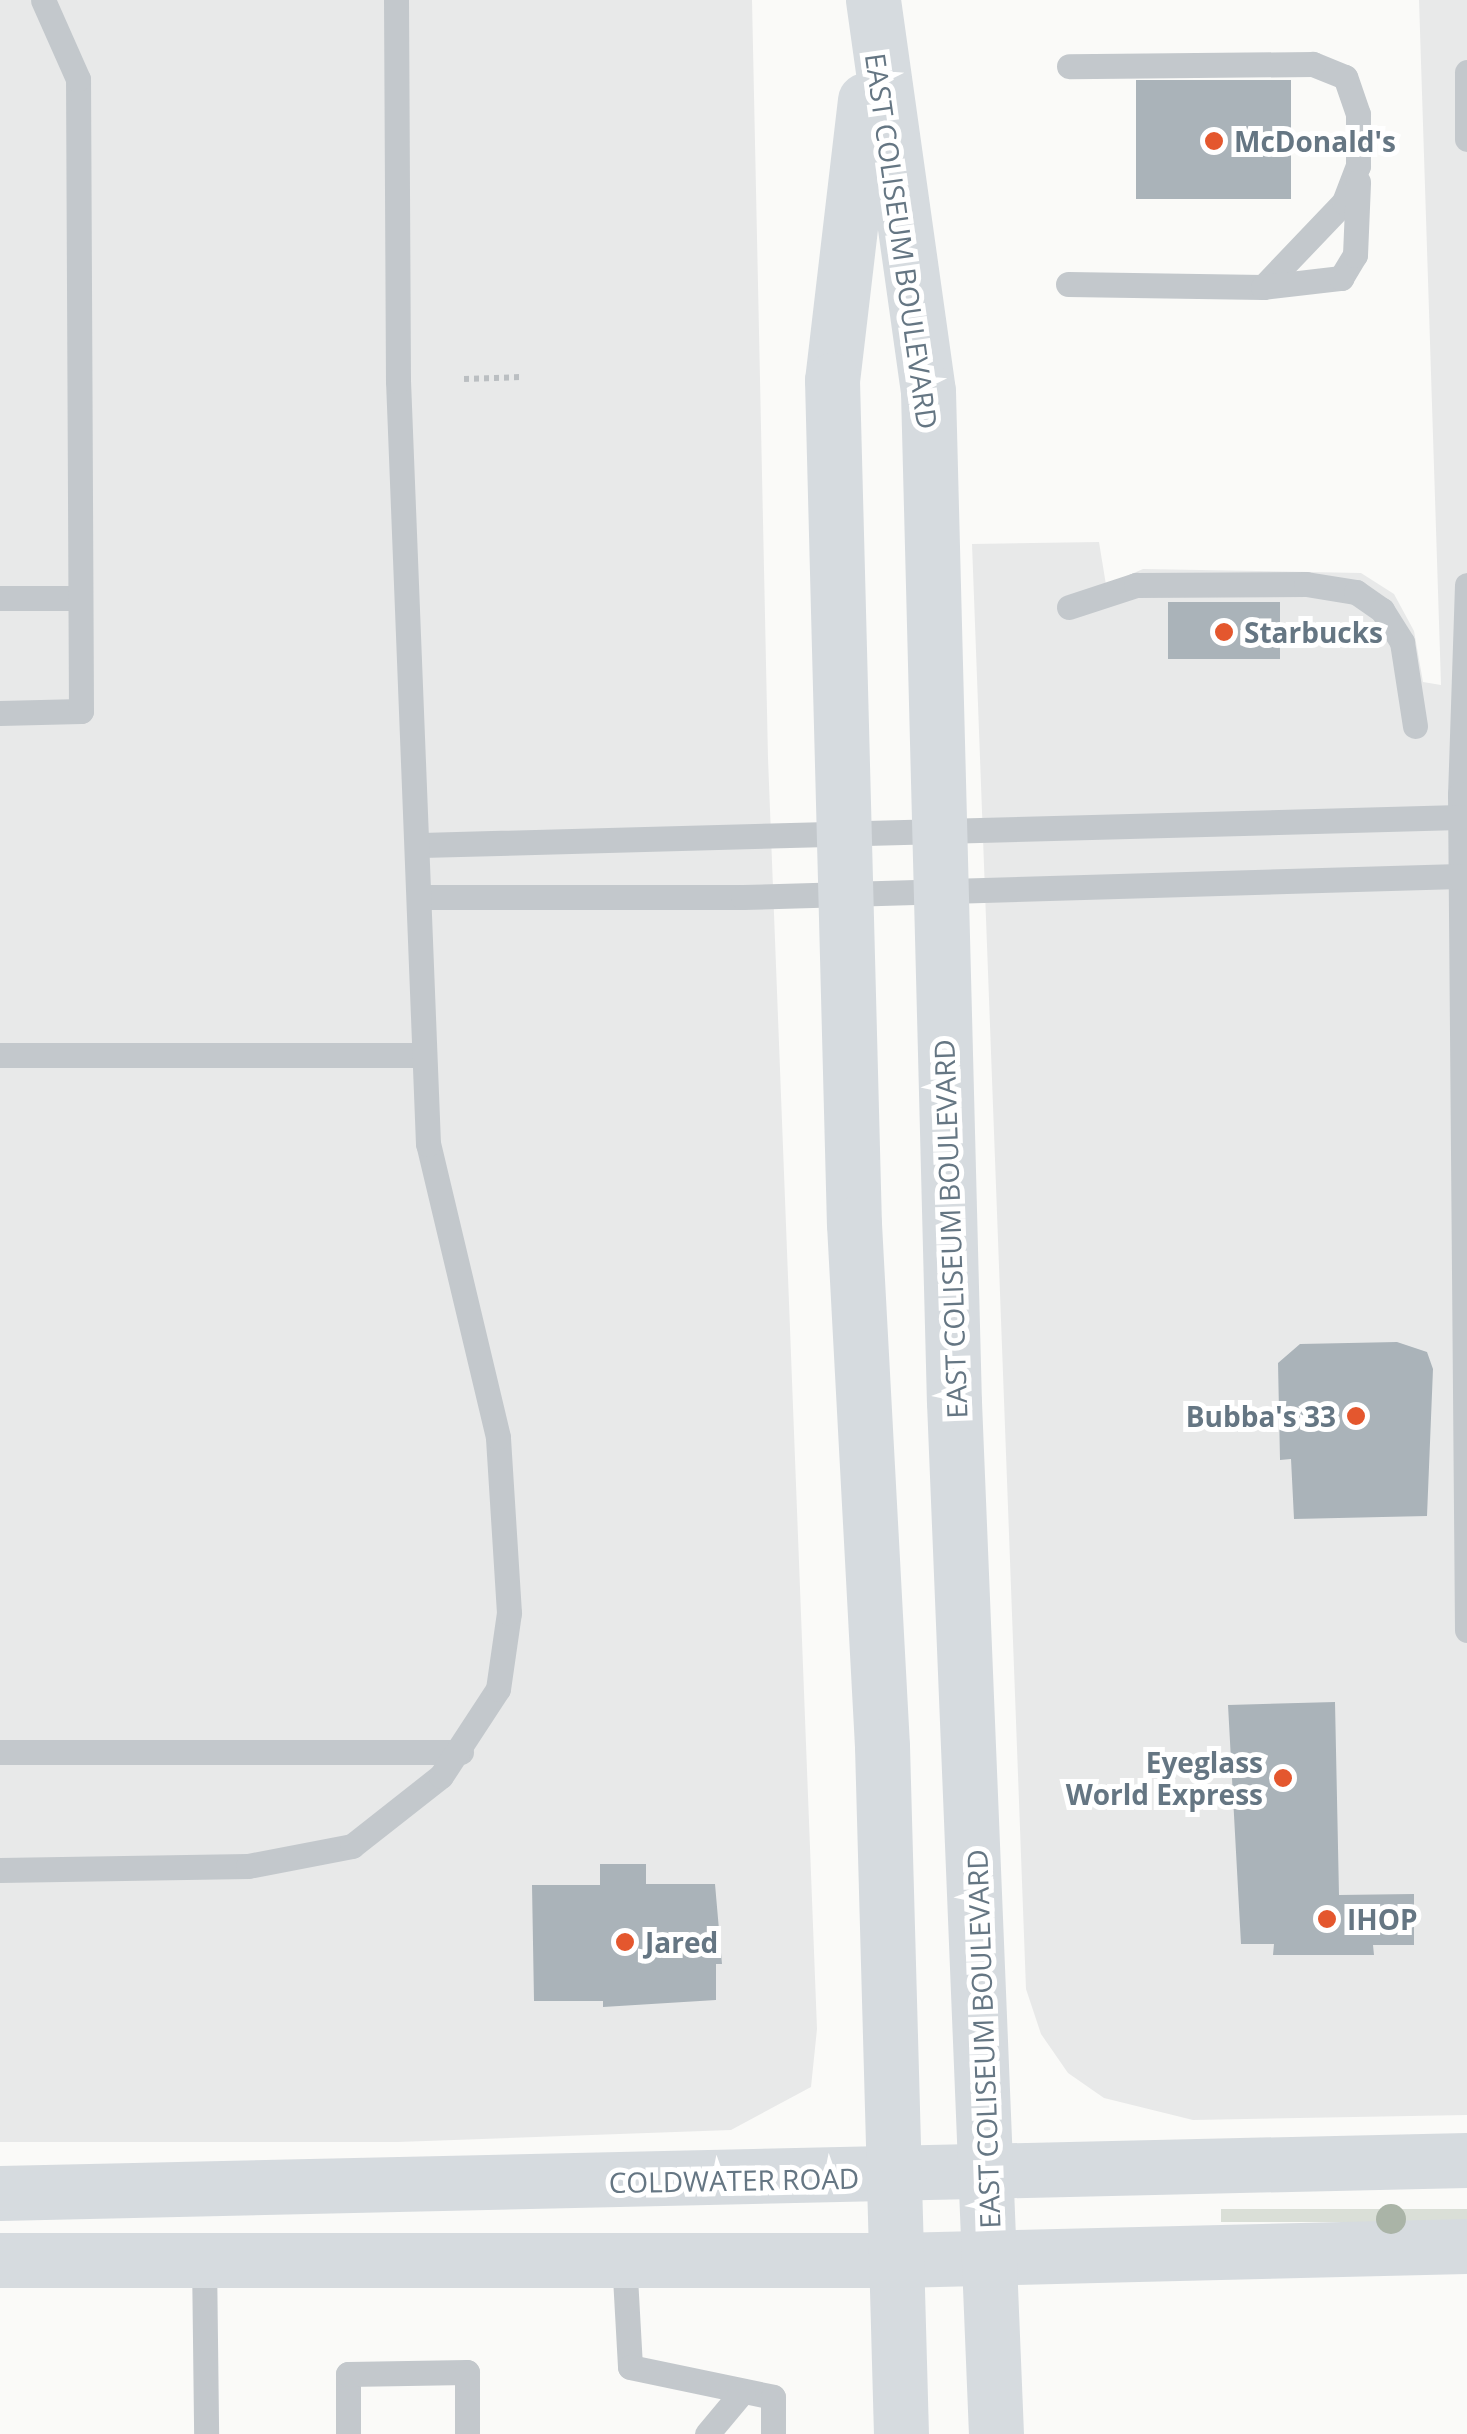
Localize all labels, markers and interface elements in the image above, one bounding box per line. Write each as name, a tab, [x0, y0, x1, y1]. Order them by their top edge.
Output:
street label: EAST COLISEUM BOULEVARD	[859, 51, 945, 431]
place label: McDonald's	[1234, 124, 1396, 158]
marker: McDonald's	[1203, 130, 1225, 152]
place label: Starbucks	[1244, 615, 1383, 649]
marker: Starbucks	[1213, 621, 1235, 643]
street label: EAST COLISEUM BOULEVARD	[927, 1039, 973, 1419]
place label: Bubba's 33	[1186, 1399, 1336, 1433]
marker: Bubba's 33	[1345, 1405, 1367, 1427]
place label: Eyeglass World Express	[1066, 1745, 1263, 1811]
marker: Eyeglass World Express	[1272, 1767, 1294, 1789]
street label: EAST COLISEUM BOULEVARD	[960, 1849, 1006, 2229]
place label: IHOP	[1347, 1902, 1418, 1936]
marker: IHOP	[1316, 1908, 1338, 1930]
place label: Jared	[645, 1925, 718, 1959]
marker: Jared	[614, 1931, 636, 1953]
street label: COLDWATER ROAD	[608, 2161, 860, 2199]

